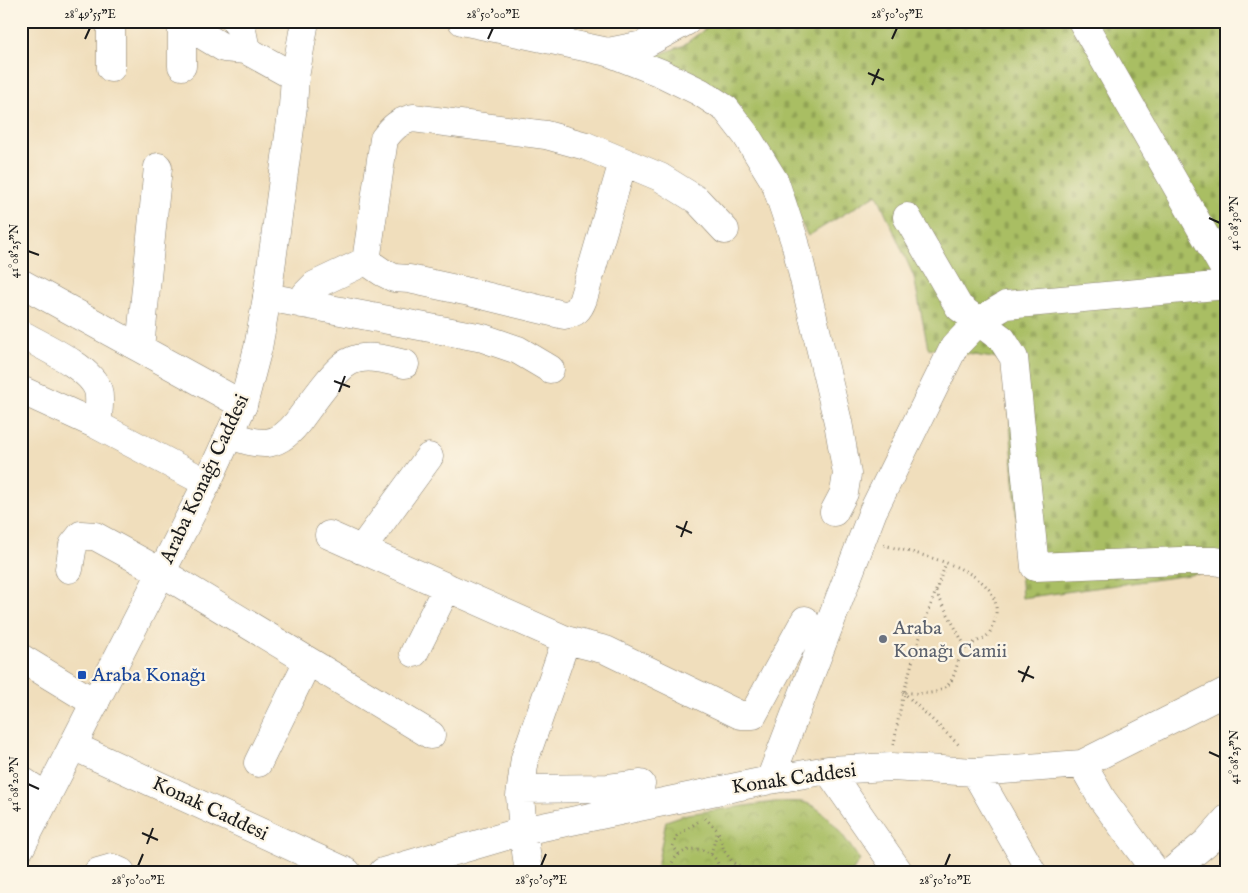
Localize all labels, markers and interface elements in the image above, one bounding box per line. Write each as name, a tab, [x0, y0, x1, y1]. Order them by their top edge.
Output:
text: 28°49'55"E	[64, 7, 116, 22]
text: 28°50'00"E	[466, 7, 520, 22]
text: 28°50'05"E	[871, 7, 923, 22]
text: 41°08'30"N	[1227, 195, 1242, 250]
text: 41°08'25"N	[7, 223, 22, 278]
street label: Araba Konağı Caddesi	[154, 390, 255, 569]
place label: Araba Konağı Camii	[892, 616, 1007, 664]
marker: Araba Konağı Camii	[877, 633, 889, 645]
place label: Araba Konağı	[91, 663, 206, 688]
marker: Araba Konağı	[76, 669, 88, 681]
text: 41°08'25"N	[1227, 729, 1242, 784]
text: 41°08'20"N	[7, 755, 22, 812]
street label: Konak Caddesi	[730, 758, 858, 800]
street label: Konak Caddesi	[148, 771, 272, 847]
text: 28°50'00"E	[111, 873, 165, 888]
text: 28°50'05"E	[515, 873, 567, 888]
text: 28°50'10"E	[919, 873, 971, 888]

